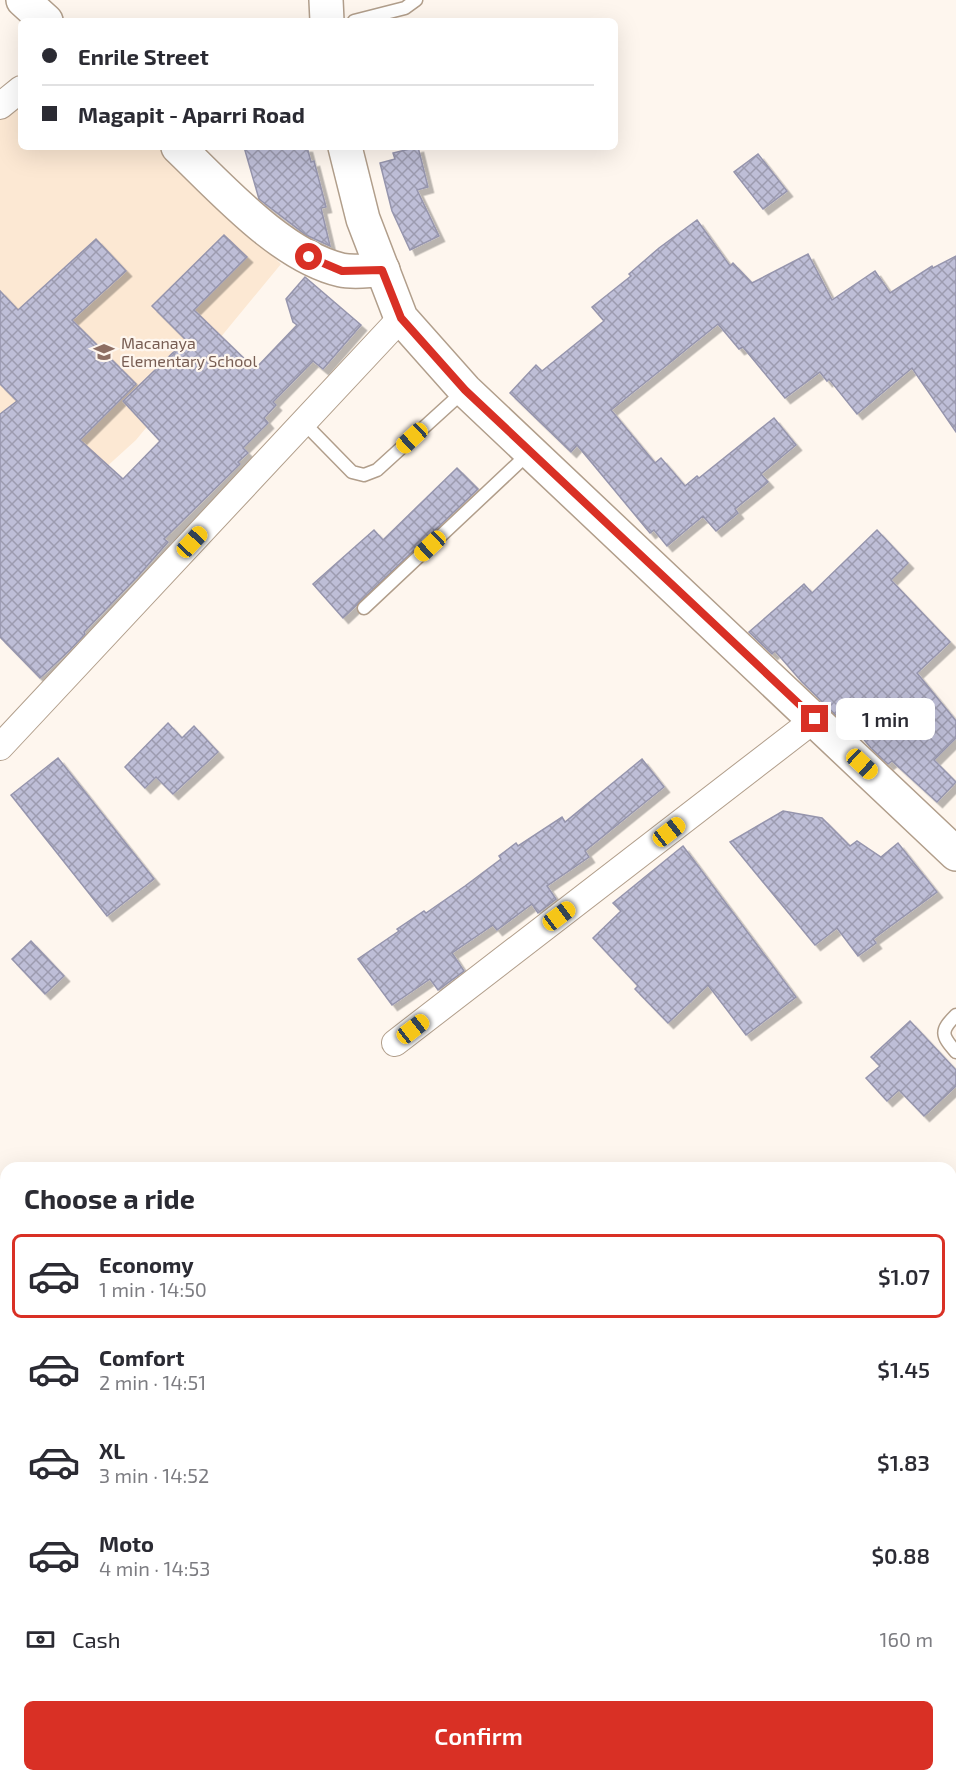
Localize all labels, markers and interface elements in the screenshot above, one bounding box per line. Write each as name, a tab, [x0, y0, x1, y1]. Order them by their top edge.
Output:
text: Enrile Street	[78, 43, 209, 69]
text: Magapit - Aparri Road	[78, 101, 305, 127]
route start	[295, 243, 322, 270]
place label: Macanaya Elementary School	[121, 333, 257, 370]
school or university icon: Macanaya Elementary School	[92, 340, 116, 364]
car	[393, 419, 431, 457]
car	[173, 523, 211, 561]
car	[411, 527, 449, 565]
callout: 1 min	[836, 698, 935, 740]
route end	[801, 705, 828, 732]
text: 1 min	[862, 707, 909, 731]
car	[843, 745, 881, 783]
car	[649, 814, 689, 850]
car	[539, 898, 579, 934]
car	[393, 1011, 433, 1047]
text: Choose a ride	[24, 1182, 195, 1214]
icon: car	[27, 1249, 81, 1303]
text: Economy	[99, 1251, 194, 1277]
text: $1.07	[878, 1263, 930, 1289]
text: 1 min · 14:50	[99, 1277, 207, 1301]
icon: car	[27, 1342, 81, 1396]
text: Comfort	[99, 1344, 184, 1370]
text: $1.45	[877, 1356, 930, 1382]
text: 2 min · 14:51	[99, 1370, 206, 1394]
icon: car	[27, 1435, 81, 1489]
text: XL	[99, 1437, 125, 1463]
text: $1.83	[877, 1449, 930, 1475]
text: 3 min · 14:52	[99, 1463, 209, 1487]
icon: car	[27, 1528, 81, 1582]
text: Moto	[99, 1530, 154, 1556]
text: $0.88	[871, 1542, 930, 1568]
text: 4 min · 14:53	[99, 1556, 210, 1580]
icon: cash	[24, 1623, 57, 1656]
text: Cash	[72, 1626, 121, 1652]
text: 160 m	[880, 1627, 933, 1651]
button: Confirm	[24, 1701, 933, 1770]

